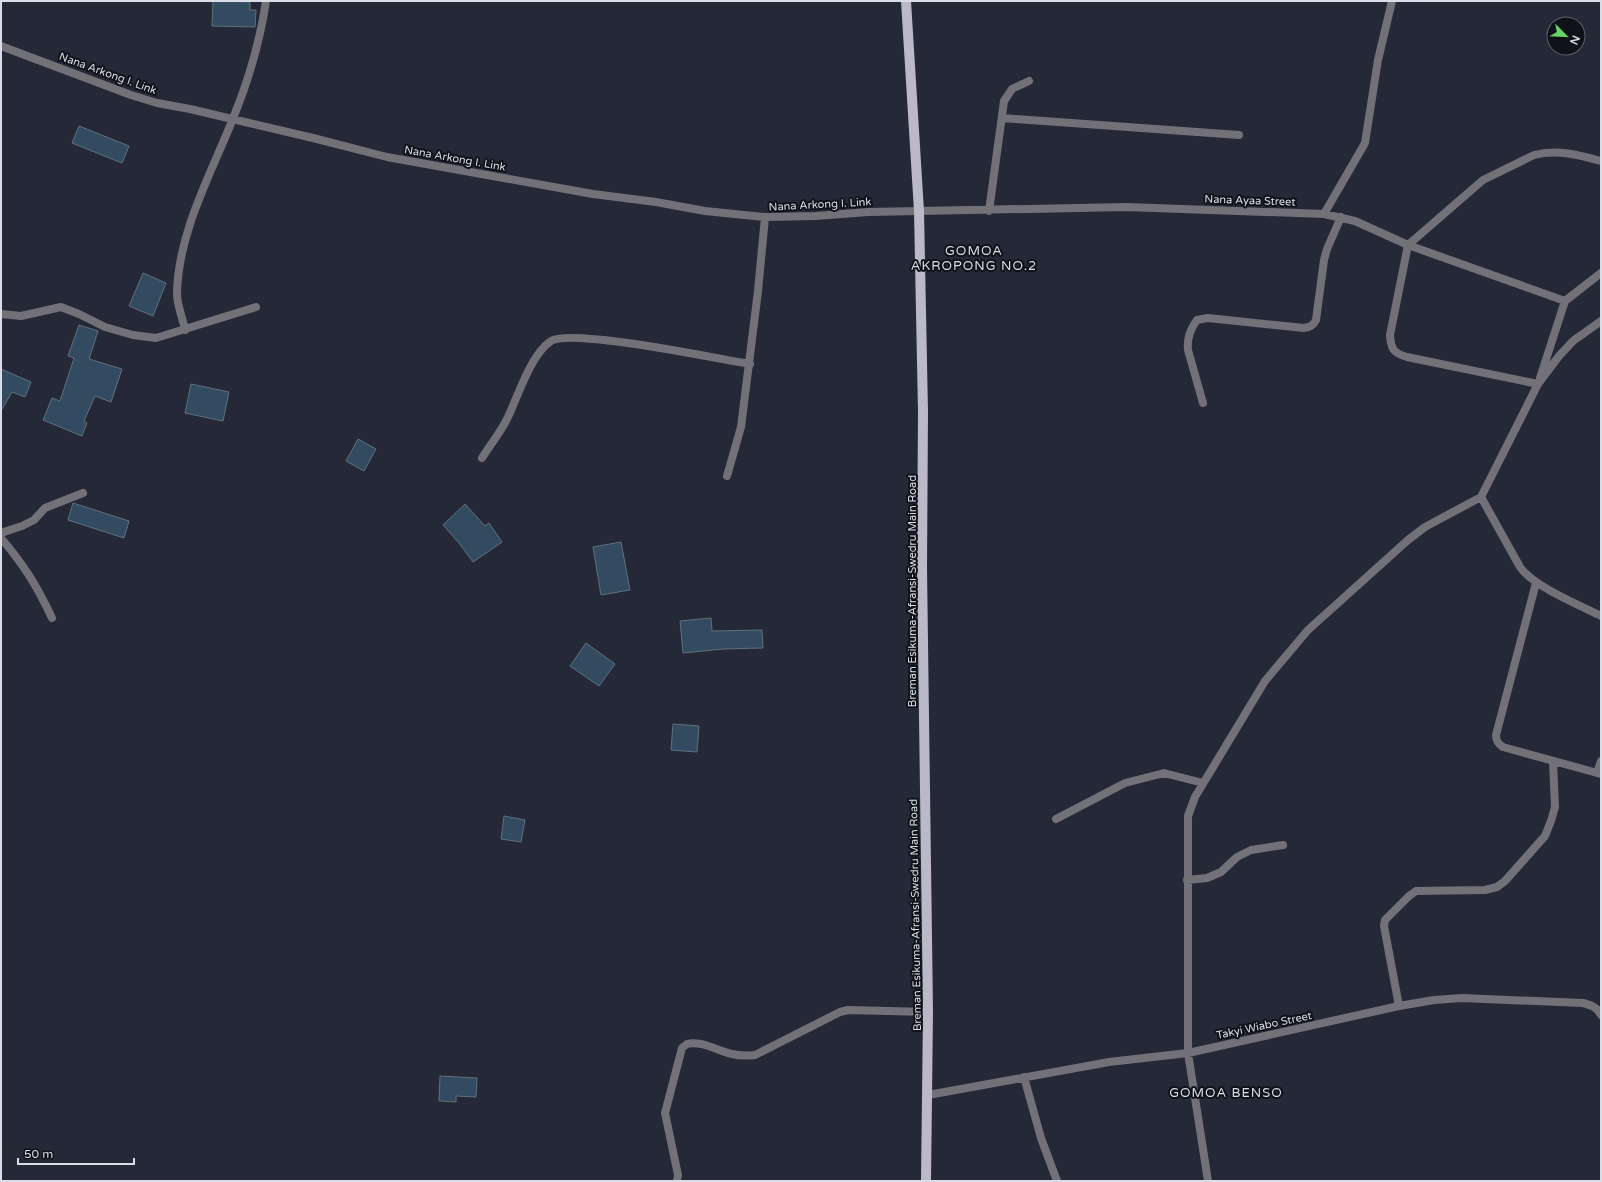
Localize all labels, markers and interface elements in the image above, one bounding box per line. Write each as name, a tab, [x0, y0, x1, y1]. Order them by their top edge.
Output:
north arrow	[1546, 16, 1586, 56]
text: N	[1567, 33, 1582, 47]
street label: Nana Arkong I. Link	[57, 50, 158, 97]
street label: Nana Arkong I. Link	[403, 143, 507, 174]
street label: Nana Ayaa Street	[1204, 192, 1296, 209]
street label: Nana Arkong I. Link	[768, 195, 872, 214]
district label: GOMOA AKROPONG NO.2	[911, 243, 1037, 274]
street label: Breman Esikuma-Afransi-Swedru Main Road	[906, 475, 919, 707]
street label: Breman Esikuma-Afransi-Swedru Main Road	[907, 799, 924, 1031]
street label: Takyi Wiabo Street	[1215, 1009, 1313, 1042]
district label: GOMOA BENSO	[1169, 1085, 1283, 1101]
scale bar	[18, 1140, 134, 1166]
text: 50 m	[24, 1147, 53, 1161]

